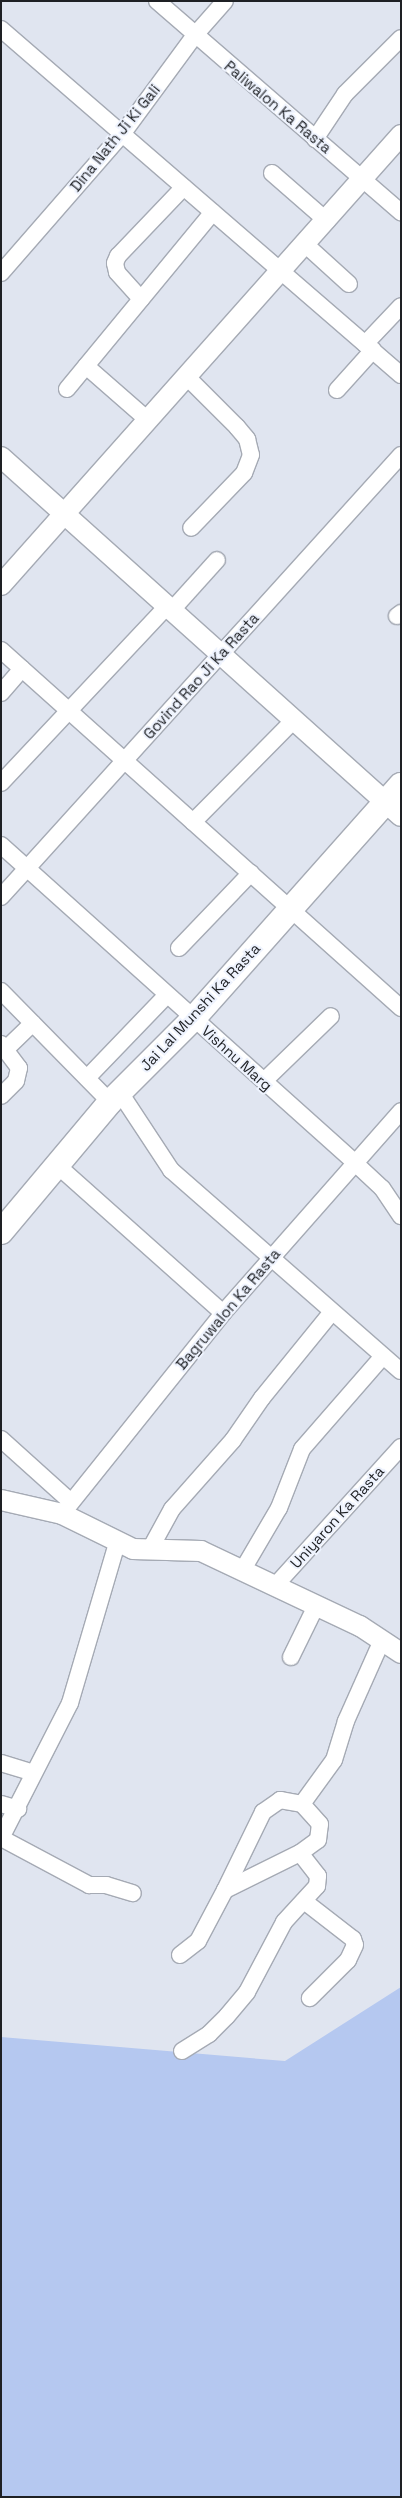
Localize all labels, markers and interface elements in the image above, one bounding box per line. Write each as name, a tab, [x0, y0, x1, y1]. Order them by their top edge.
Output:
street label: Paliwalon Ka Rasta	[221, 57, 335, 157]
street label: Dina Nath Ji Ki Gali	[66, 81, 164, 195]
street label: Govind Rao Ji Ka Rasta	[140, 609, 262, 743]
street label: Jai Lal Munshi Ka Rasta	[136, 939, 264, 1075]
street label: Vishnu Marg	[198, 1022, 276, 1094]
street label: Bagruwalon Ka Rasta	[172, 1245, 284, 1373]
street label: Uniyaron Ka Rasta	[286, 1462, 388, 1572]

